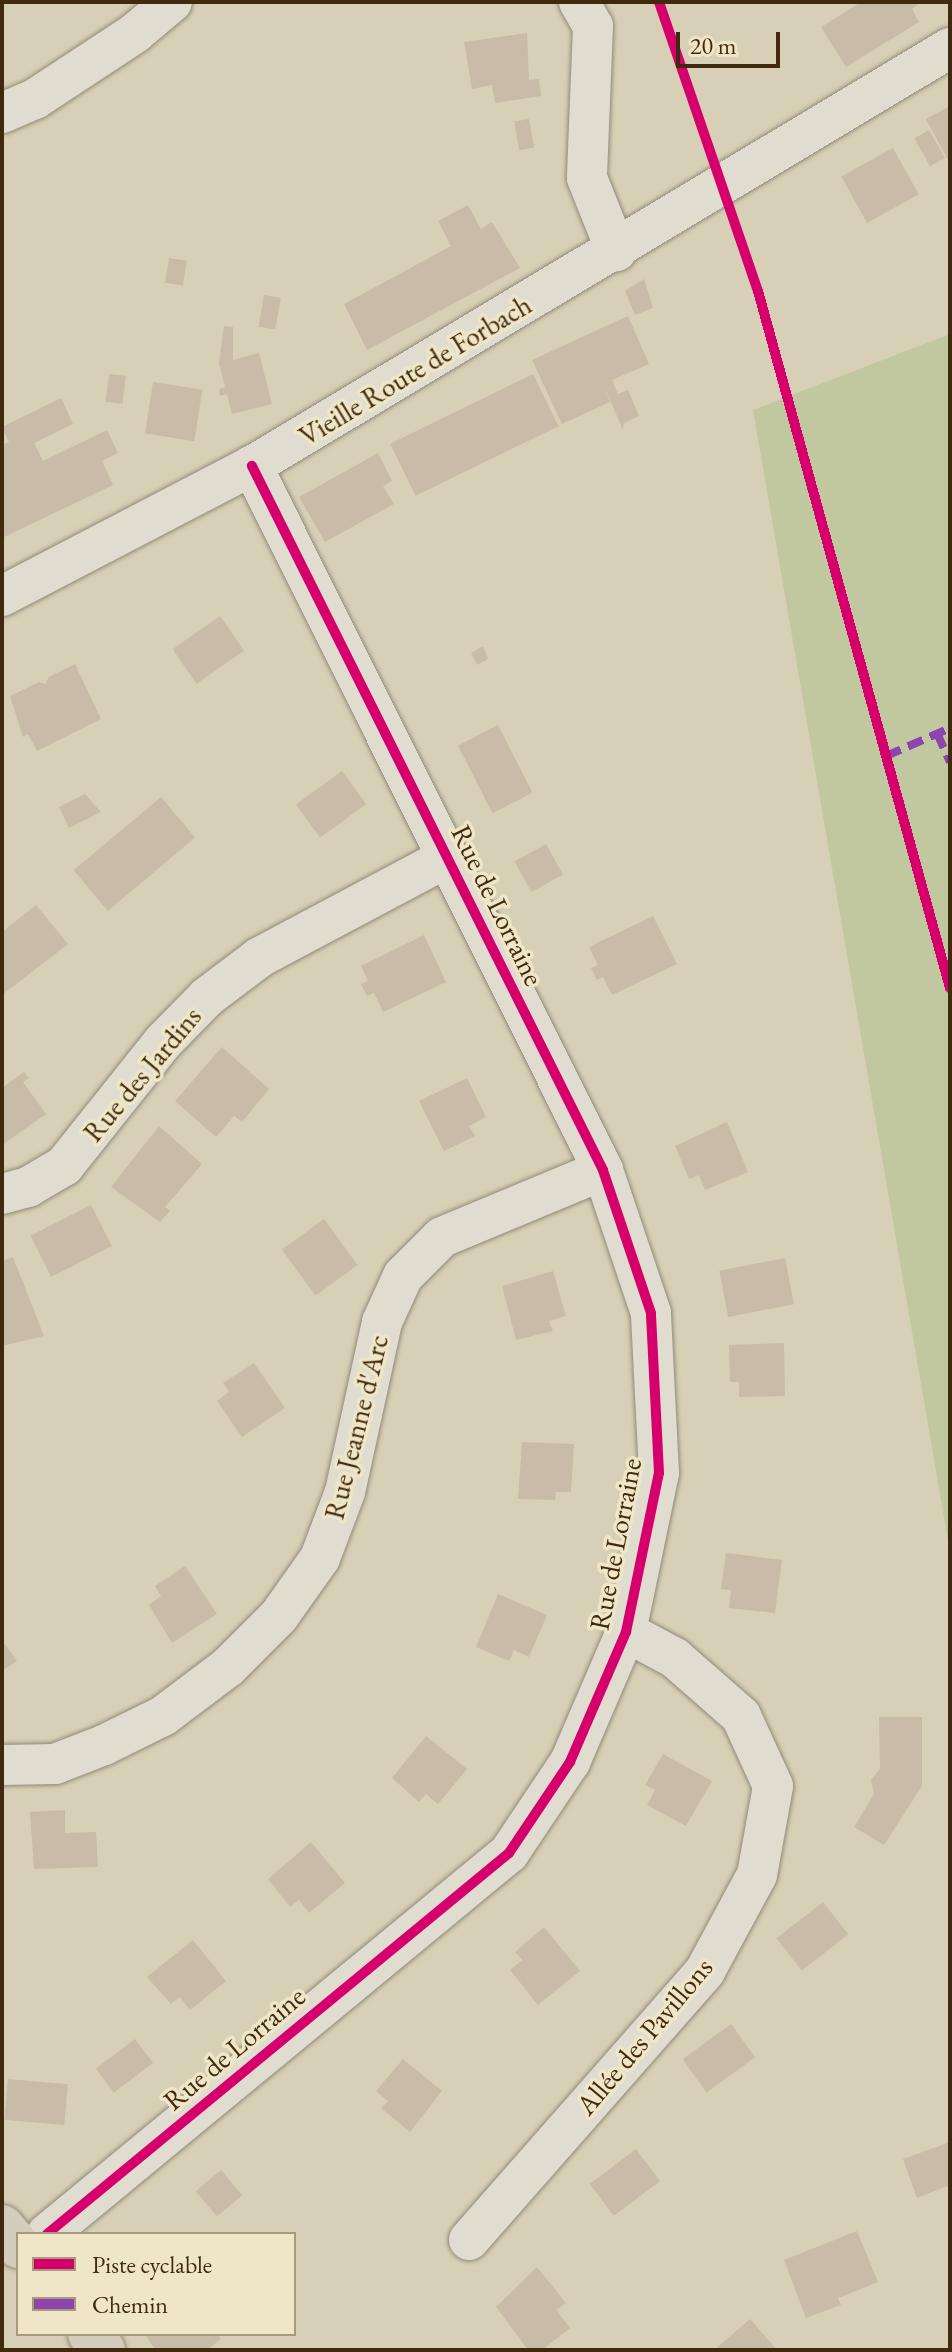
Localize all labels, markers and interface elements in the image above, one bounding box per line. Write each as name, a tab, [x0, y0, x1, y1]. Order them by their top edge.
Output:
scale bar	[680, 16, 784, 66]
text: 20 m	[690, 30, 737, 61]
street label: Vieille Route de Forbach	[293, 287, 537, 453]
street label: Rue de Lorraine	[445, 819, 551, 991]
street label: Rue des Jardins	[76, 1000, 208, 1148]
street label: Rue Jeanne d'Arc	[317, 1331, 395, 1523]
street label: Rue de Lorraine	[582, 1455, 648, 1633]
street label: Allée des Pavillons	[569, 1951, 719, 2121]
street label: Rue de Lorraine	[156, 1979, 312, 2117]
legend	[16, 2232, 296, 2336]
text: Piste cyclable	[92, 2249, 212, 2280]
text: Chemin	[92, 2289, 168, 2320]

